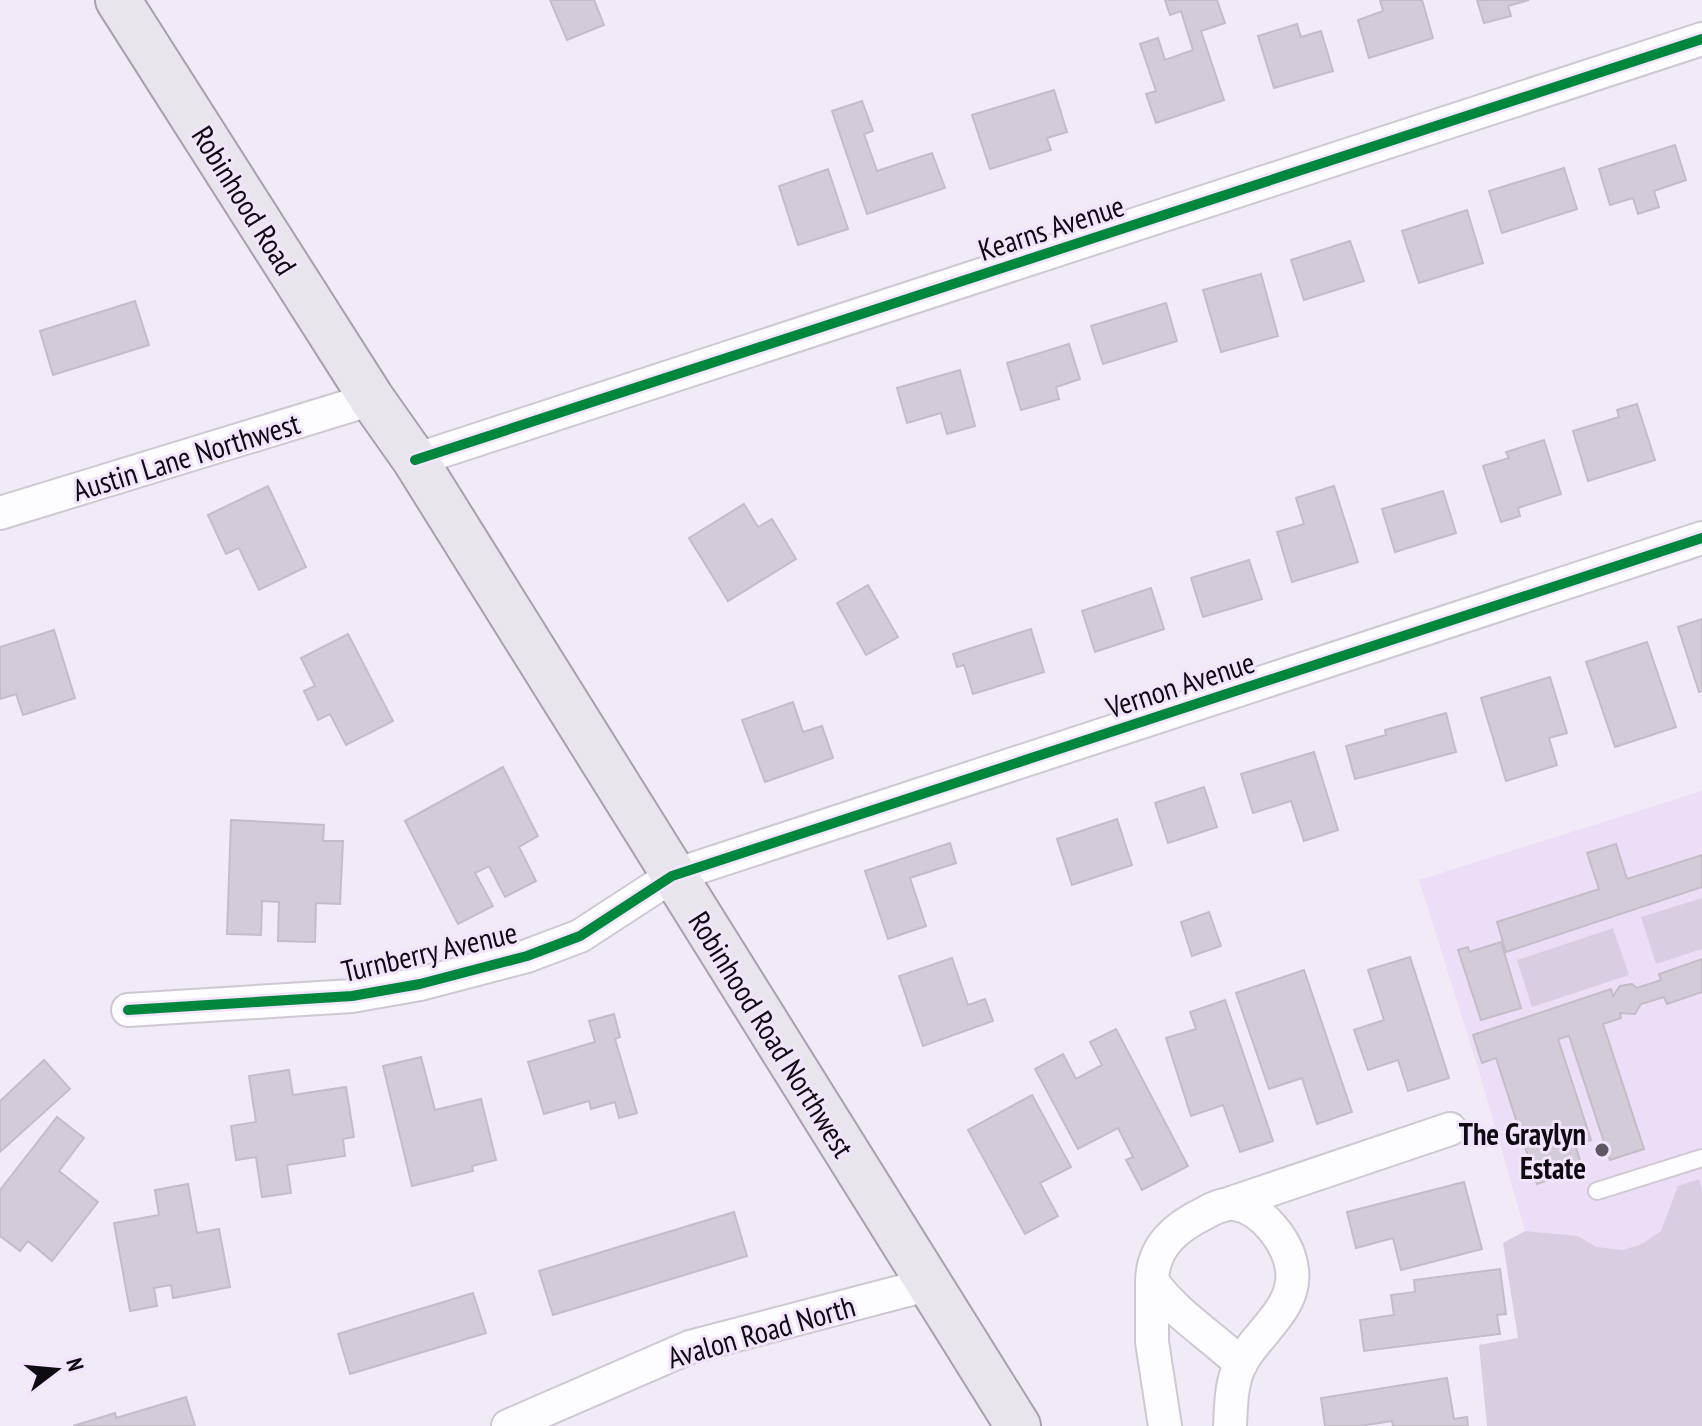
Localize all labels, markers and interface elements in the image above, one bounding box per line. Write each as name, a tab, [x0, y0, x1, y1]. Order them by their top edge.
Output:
street label: Robinhood Road	[184, 118, 306, 282]
street label: Kearns Avenue	[973, 185, 1129, 269]
street label: Austin Lane Northwest	[68, 403, 305, 509]
street label: Vernon Avenue	[1100, 642, 1259, 727]
street label: Robinhood Road Northwest	[681, 904, 864, 1165]
street label: Turnberry Avenue	[337, 912, 521, 990]
place label: The Graylyn Estate	[1459, 1114, 1586, 1187]
marker: The Graylyn Estate	[1593, 1141, 1611, 1159]
street label: Avalon Road North	[663, 1286, 859, 1376]
north arrow	[16, 1330, 96, 1410]
text: N	[60, 1355, 90, 1374]

